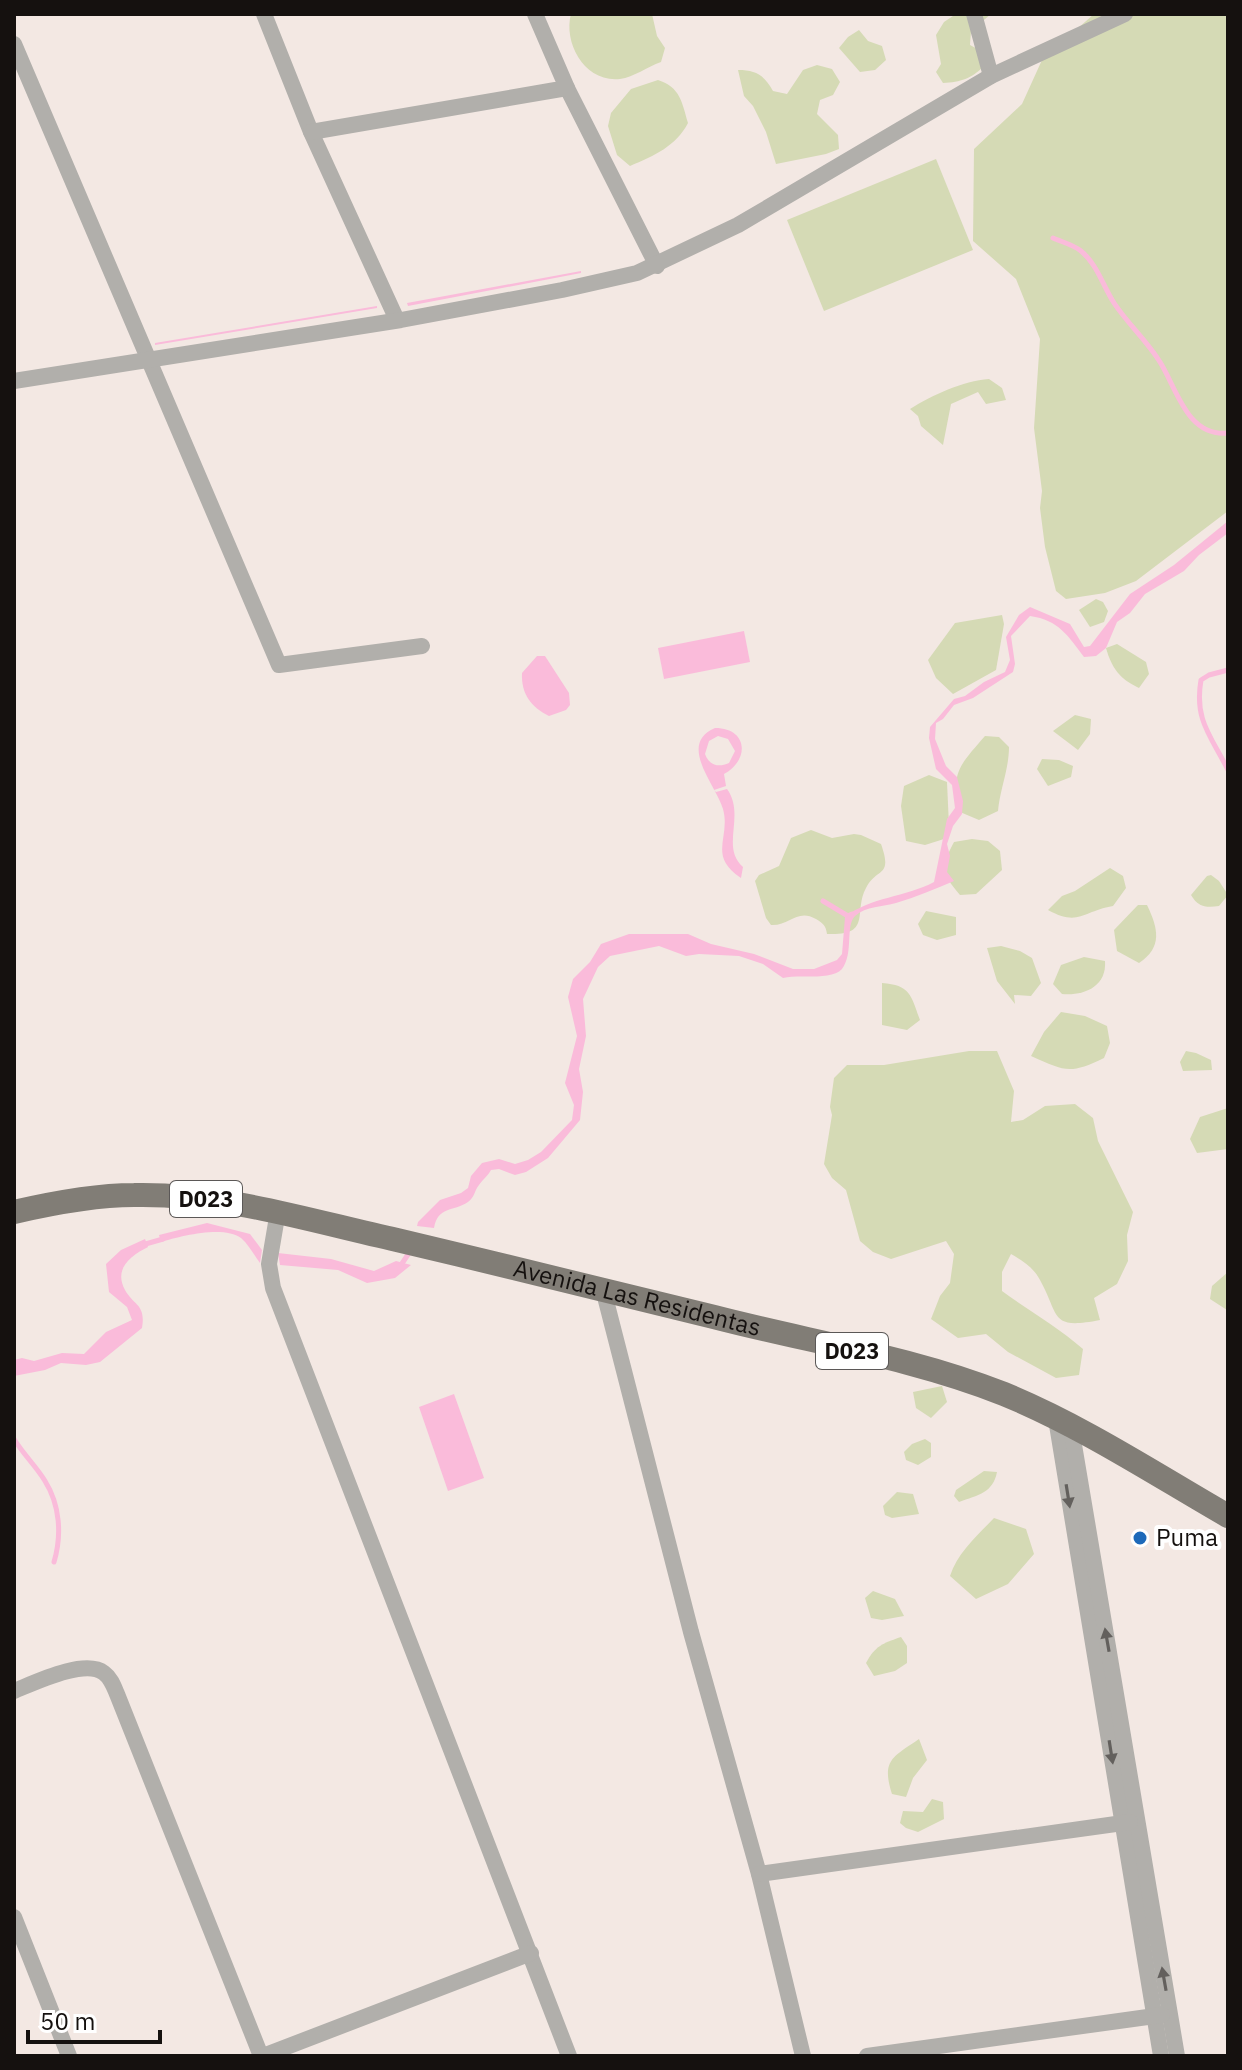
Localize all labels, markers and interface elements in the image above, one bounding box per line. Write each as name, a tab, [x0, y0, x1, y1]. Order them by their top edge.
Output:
road number: D023	[170, 1181, 242, 1217]
street label: Avenida Las Residentas	[510, 1251, 764, 1343]
road number: D023	[816, 1333, 888, 1369]
one-way arrow	[1063, 1484, 1075, 1509]
place label: Puma	[1156, 1521, 1218, 1553]
marker: Puma	[1131, 1529, 1149, 1547]
one-way arrow	[1100, 1627, 1113, 1652]
one-way arrow	[1105, 1740, 1118, 1765]
one-way arrow	[1157, 1966, 1170, 1991]
scale bar	[28, 1994, 160, 2044]
text: 50 m	[40, 2005, 95, 2037]

